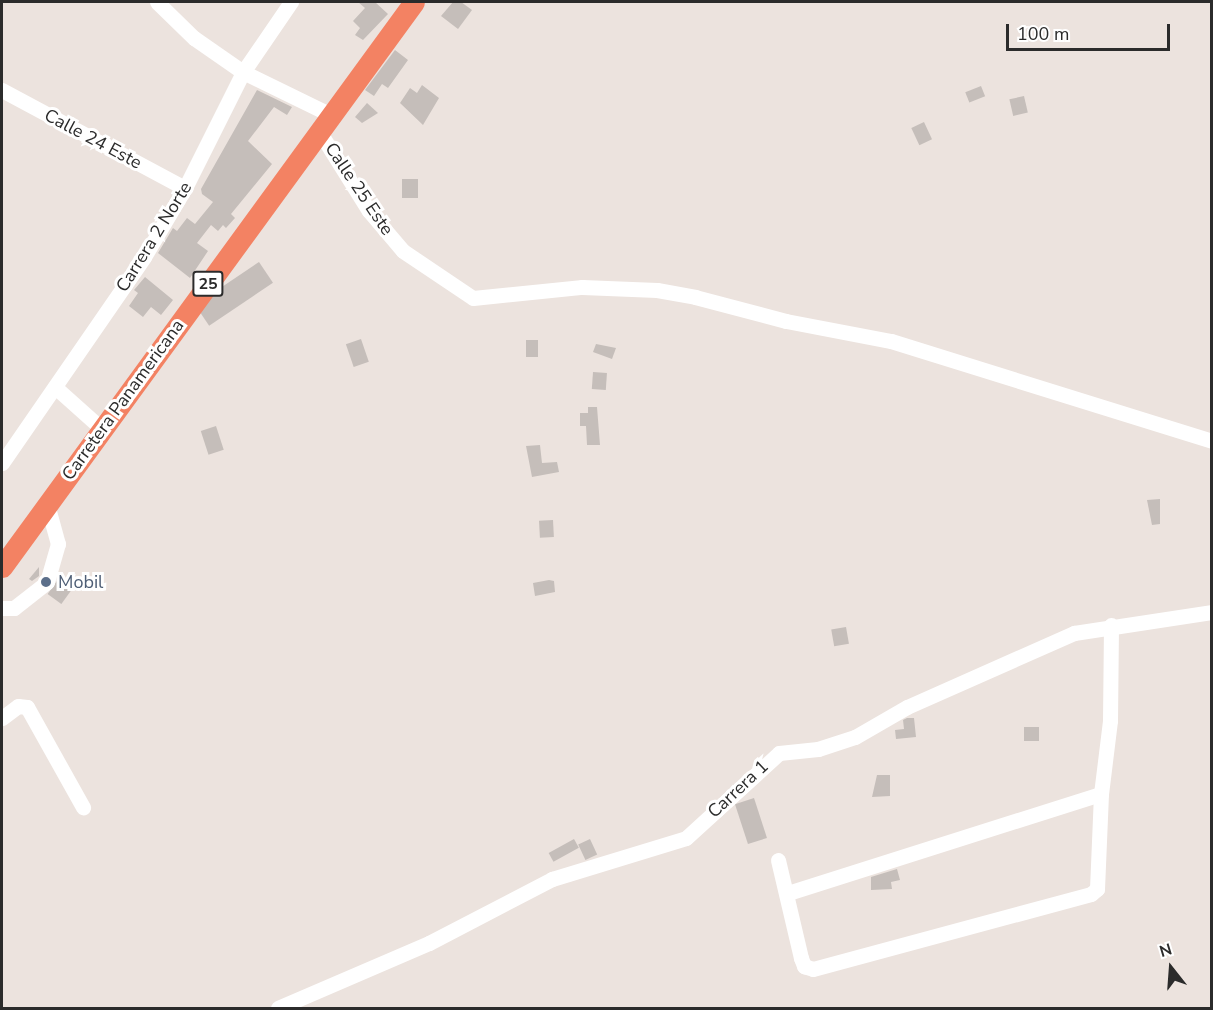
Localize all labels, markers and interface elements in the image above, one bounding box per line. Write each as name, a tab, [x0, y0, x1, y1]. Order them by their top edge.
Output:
scale bar	[1009, 12, 1172, 50]
text: 100 m	[1017, 22, 1069, 46]
street label: Calle 24 Este	[41, 104, 145, 174]
street label: Calle 25 Este	[320, 139, 398, 239]
street label: Carrera 2 Norte	[112, 178, 196, 296]
road number: 25	[192, 271, 224, 297]
street label: Carretera Panamericana	[57, 315, 189, 485]
place label: Mobil	[58, 571, 103, 593]
marker: Mobil	[39, 575, 53, 589]
street label: Carrera 1	[703, 756, 773, 822]
north arrow	[1141, 938, 1201, 998]
text: N	[1157, 939, 1175, 963]

